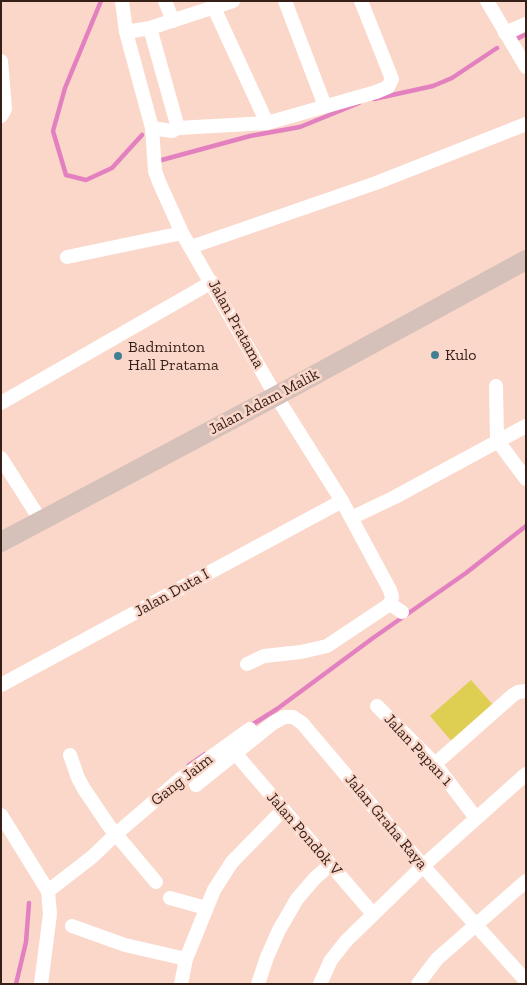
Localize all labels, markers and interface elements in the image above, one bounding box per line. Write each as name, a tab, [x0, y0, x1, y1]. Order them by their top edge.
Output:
street label: Jalan Pratama	[204, 276, 268, 372]
place label: Badminton Hall Pratama	[128, 337, 219, 375]
place label: Kulo	[445, 345, 477, 365]
marker: Kulo	[429, 349, 441, 361]
marker: Badminton Hall Pratama	[112, 350, 124, 362]
street label: Jalan Adam Malik	[206, 365, 322, 439]
street label: Jalan Duta I	[131, 565, 213, 621]
street label: Jalan Papan 1	[380, 710, 456, 790]
street label: Gang Jaim	[147, 750, 217, 810]
street label: Jalan Graha Raya	[341, 770, 431, 874]
street label: Jalan Pondok V	[262, 788, 346, 880]

